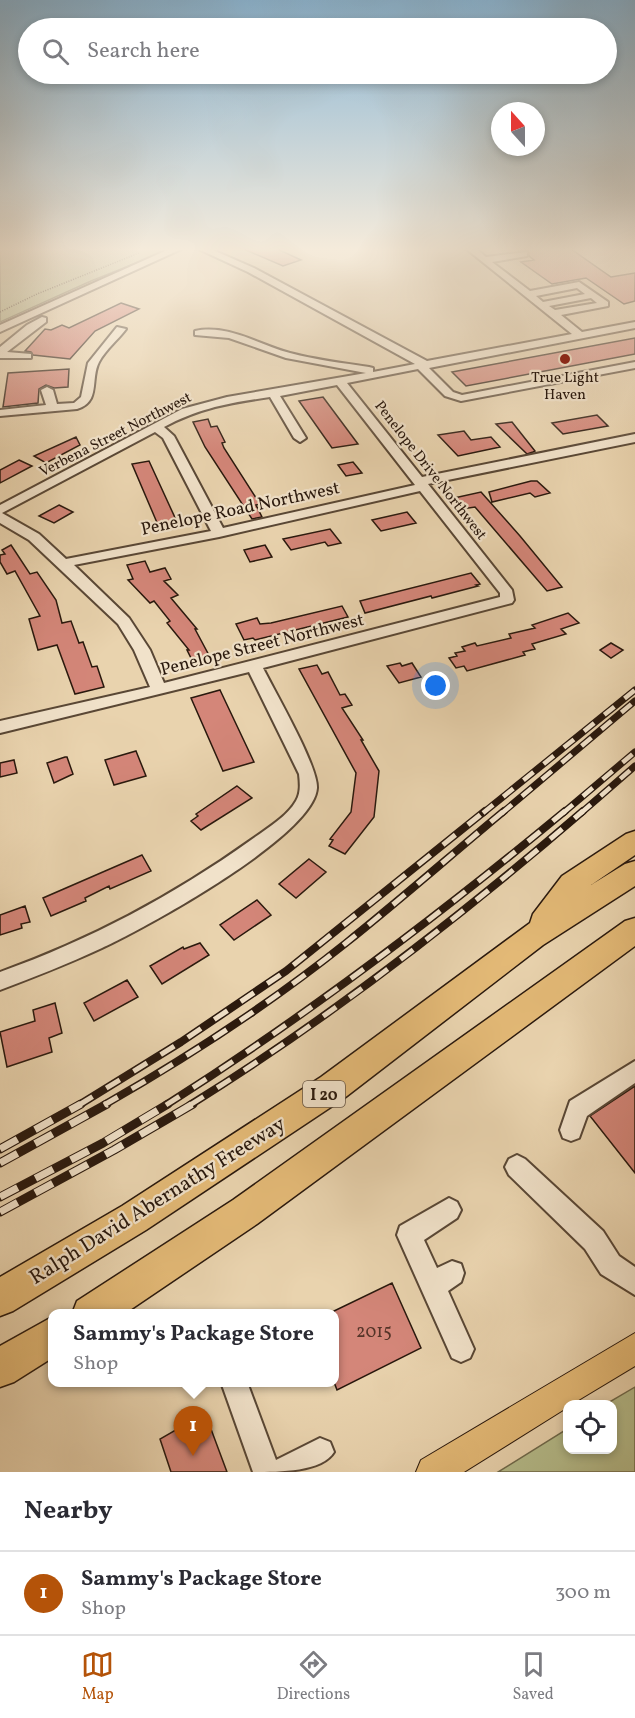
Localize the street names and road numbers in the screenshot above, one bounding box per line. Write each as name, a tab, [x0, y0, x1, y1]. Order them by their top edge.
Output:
street label: Verbena Street Northwest	[36, 388, 196, 483]
street label: Penelope Drive Northwest	[369, 397, 491, 545]
street label: Penelope Road Northwest	[139, 476, 342, 543]
street label: Penelope Street Northwest	[158, 608, 367, 683]
road number: I 20	[303, 1081, 345, 1107]
street label: Ralph David Abernathy Freeway	[24, 1110, 292, 1292]

